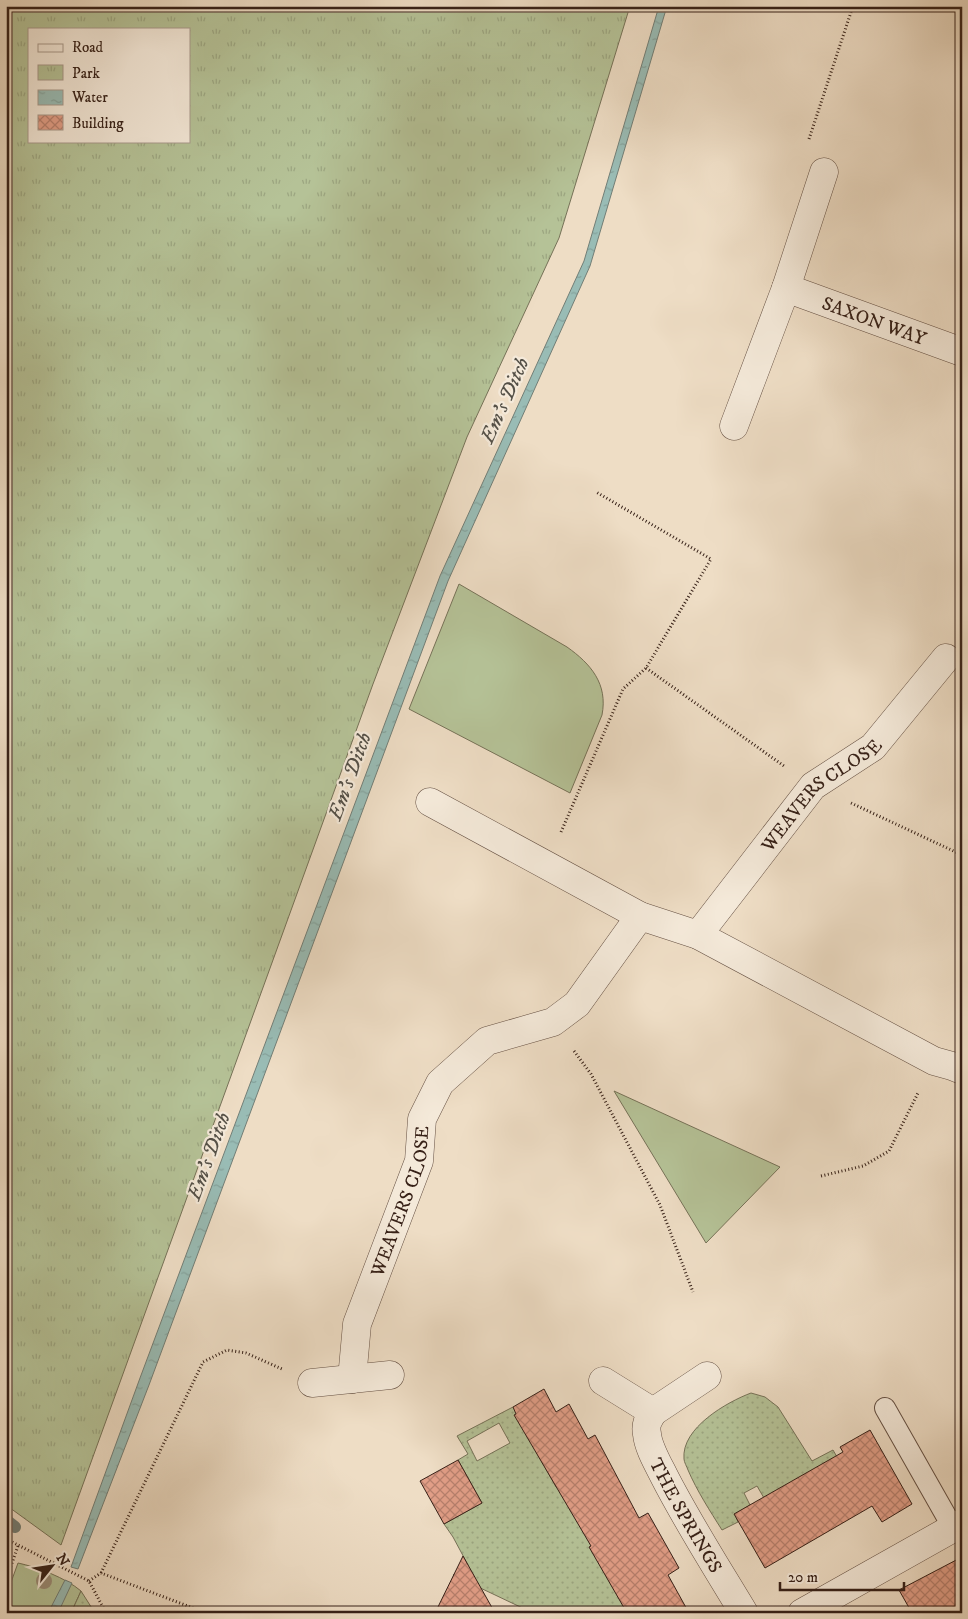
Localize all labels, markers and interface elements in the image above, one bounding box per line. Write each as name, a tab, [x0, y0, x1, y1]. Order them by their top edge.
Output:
legend	[28, 28, 190, 142]
text: Road	[72, 38, 104, 57]
text: Park	[72, 64, 101, 83]
text: Water	[71, 88, 108, 107]
text: Building	[72, 114, 124, 133]
street label: SAXON WAY	[819, 292, 930, 351]
water label: Em's Ditch	[475, 354, 535, 448]
water label: Em's Ditch	[323, 729, 378, 825]
street label: WEAVERS CLOSE	[756, 735, 888, 857]
water label: Em's Ditch	[182, 1109, 237, 1205]
street label: WEAVERS CLOSE	[366, 1125, 434, 1281]
street label: THE SPRINGS	[644, 1455, 727, 1577]
north arrow	[28, 1542, 78, 1592]
text: N	[52, 1551, 73, 1570]
scale bar	[780, 1559, 904, 1591]
text: 20 m	[788, 1568, 818, 1587]

